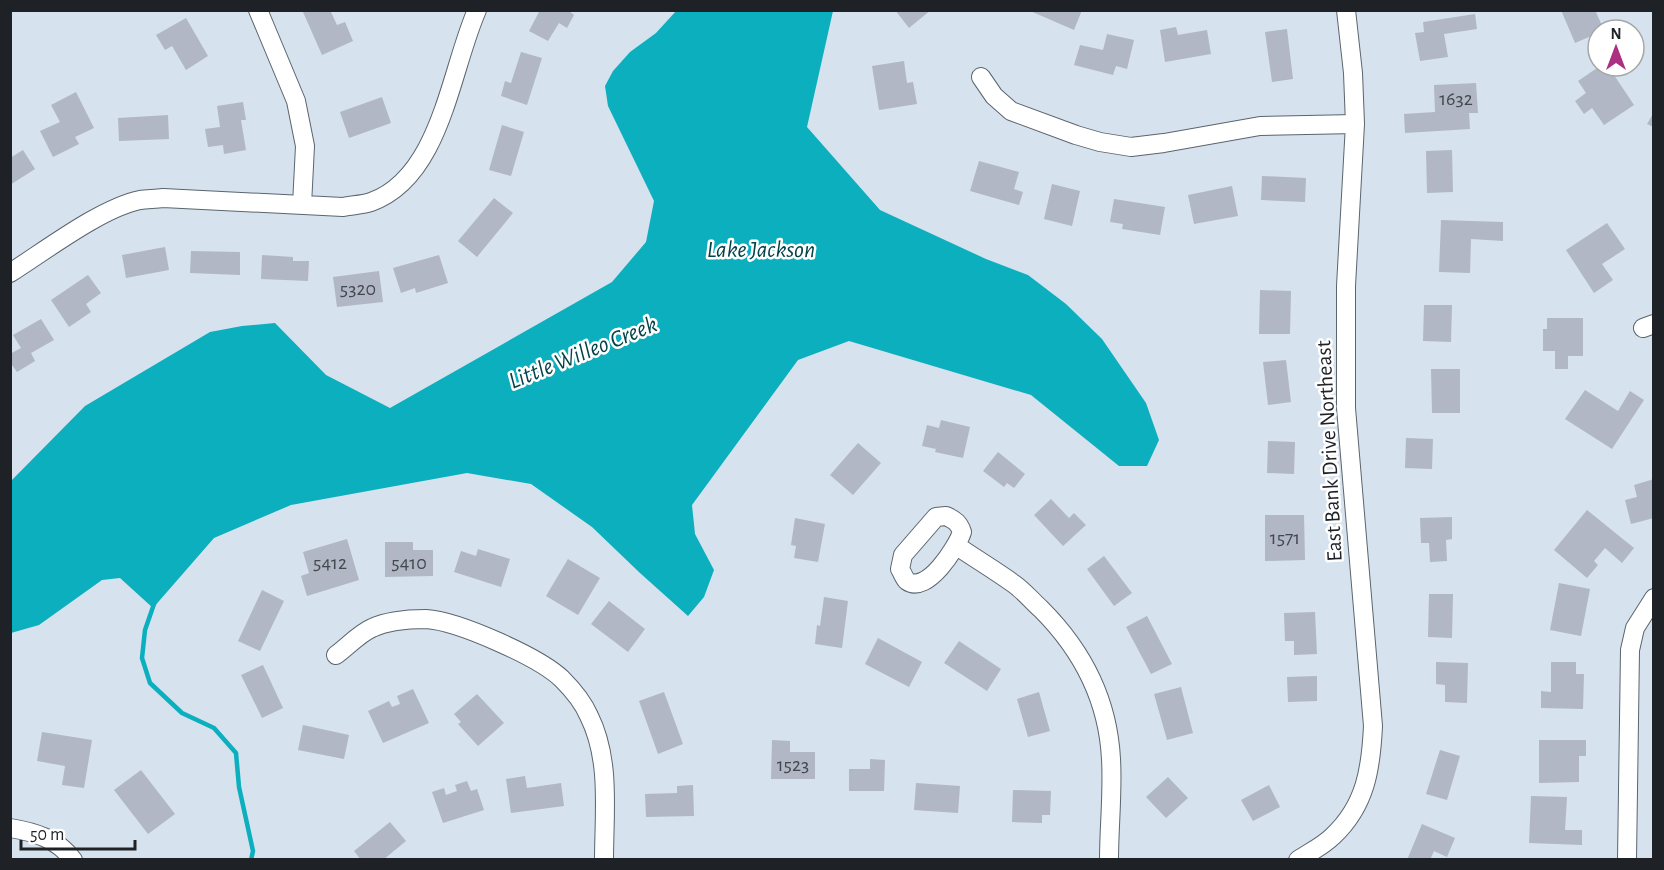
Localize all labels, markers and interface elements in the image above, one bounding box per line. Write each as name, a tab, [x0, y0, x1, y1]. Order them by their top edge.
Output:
north arrow	[1586, 18, 1646, 78]
text: N	[1610, 26, 1622, 42]
house number: 1632	[1439, 89, 1473, 109]
water label: Lake Jackson	[707, 238, 815, 262]
house number: 5320	[340, 279, 376, 299]
water label: Little Willeo Creek	[505, 312, 661, 394]
street label: East Bank Drive Northeast	[1312, 340, 1346, 562]
house number: 1571	[1270, 528, 1300, 548]
house number: 5412	[313, 553, 347, 573]
house number: 5410	[391, 553, 427, 573]
house number: 1523	[777, 755, 809, 775]
scale bar	[21, 813, 135, 851]
text: 50 m	[30, 826, 64, 844]

